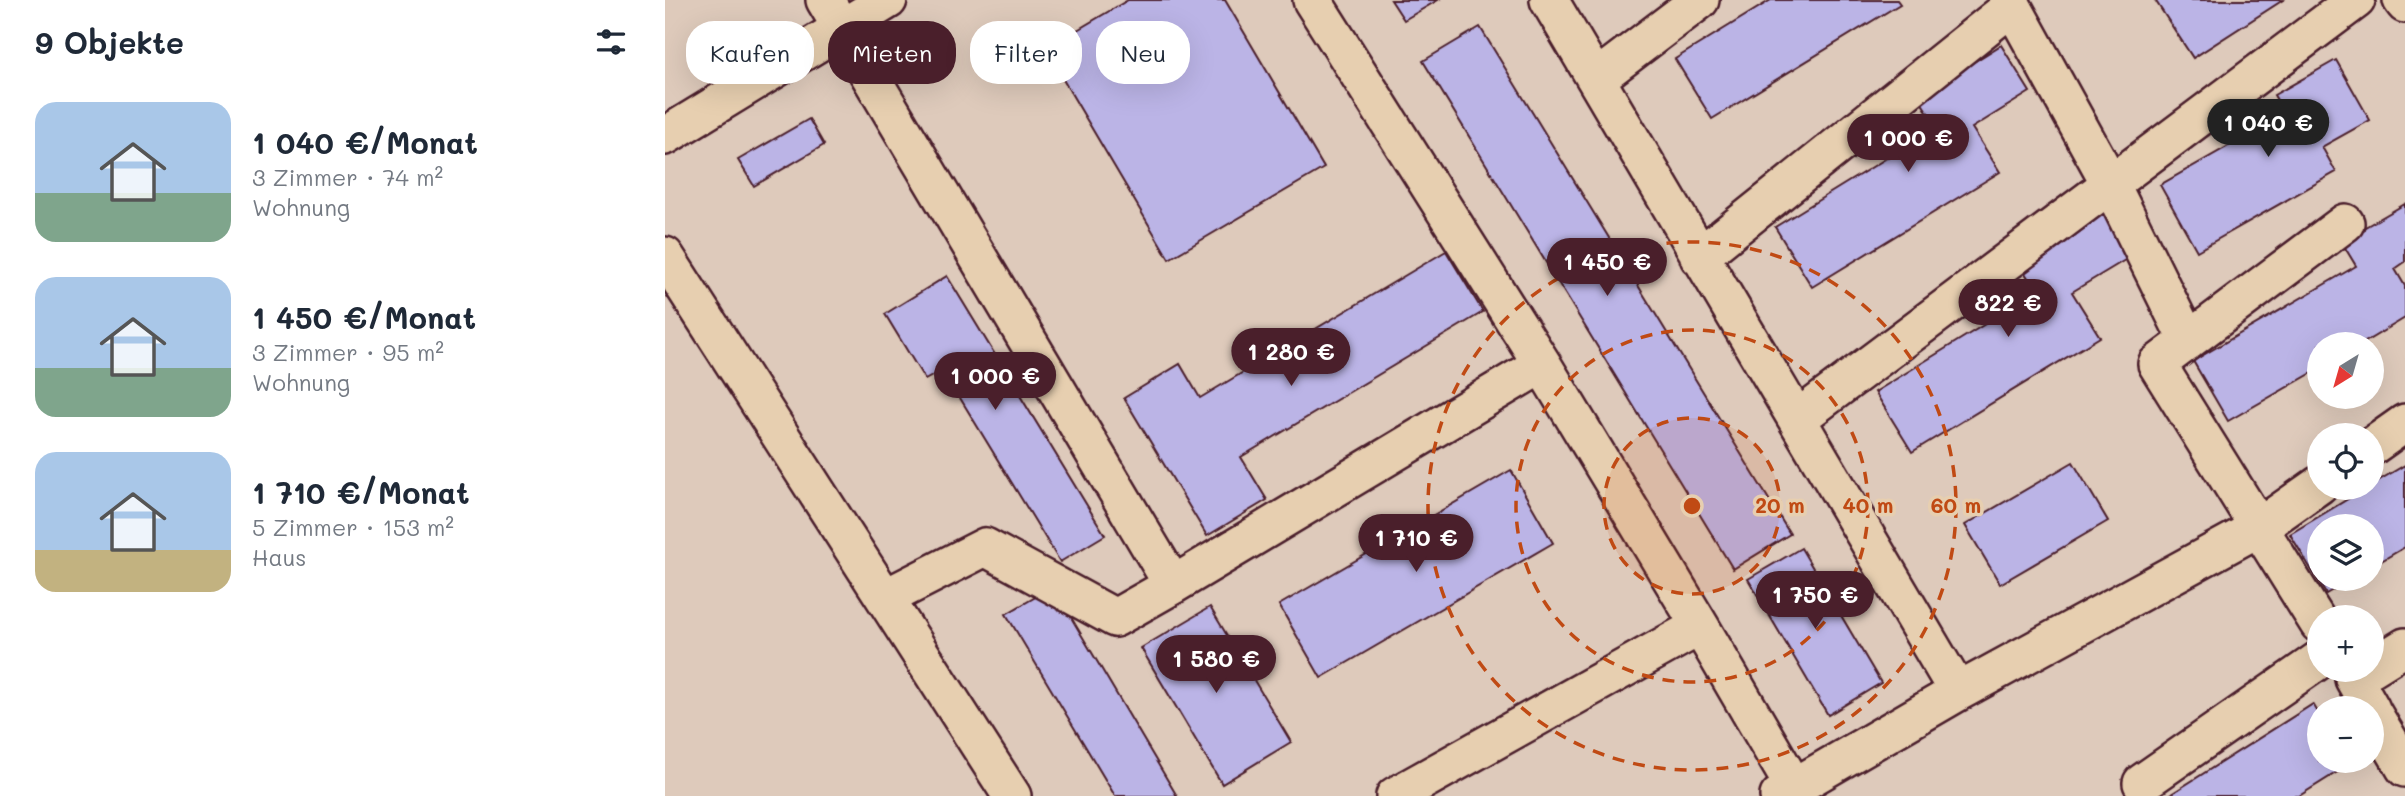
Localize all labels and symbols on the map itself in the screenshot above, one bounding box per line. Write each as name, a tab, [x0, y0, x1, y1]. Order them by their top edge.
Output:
pin: 1 040 €	[2203, 100, 2333, 159]
pin: 1 000 €	[1843, 114, 1973, 174]
pin: 1 450 €	[1542, 238, 1672, 298]
pin: 822 €	[1959, 280, 2057, 339]
pin: 1 280 €	[1226, 328, 1356, 388]
north arrow	[2307, 332, 2383, 410]
pin: 1 000 €	[930, 352, 1060, 412]
text: 20 m	[1755, 491, 1805, 518]
text: 40 m	[1842, 491, 1894, 518]
text: 60 m	[1931, 491, 1981, 518]
centre of rings	[1680, 494, 1704, 518]
pin: 1 710 €	[1351, 514, 1481, 574]
pin: 1 750 €	[1750, 572, 1880, 631]
pin: 1 580 €	[1151, 636, 1281, 695]

